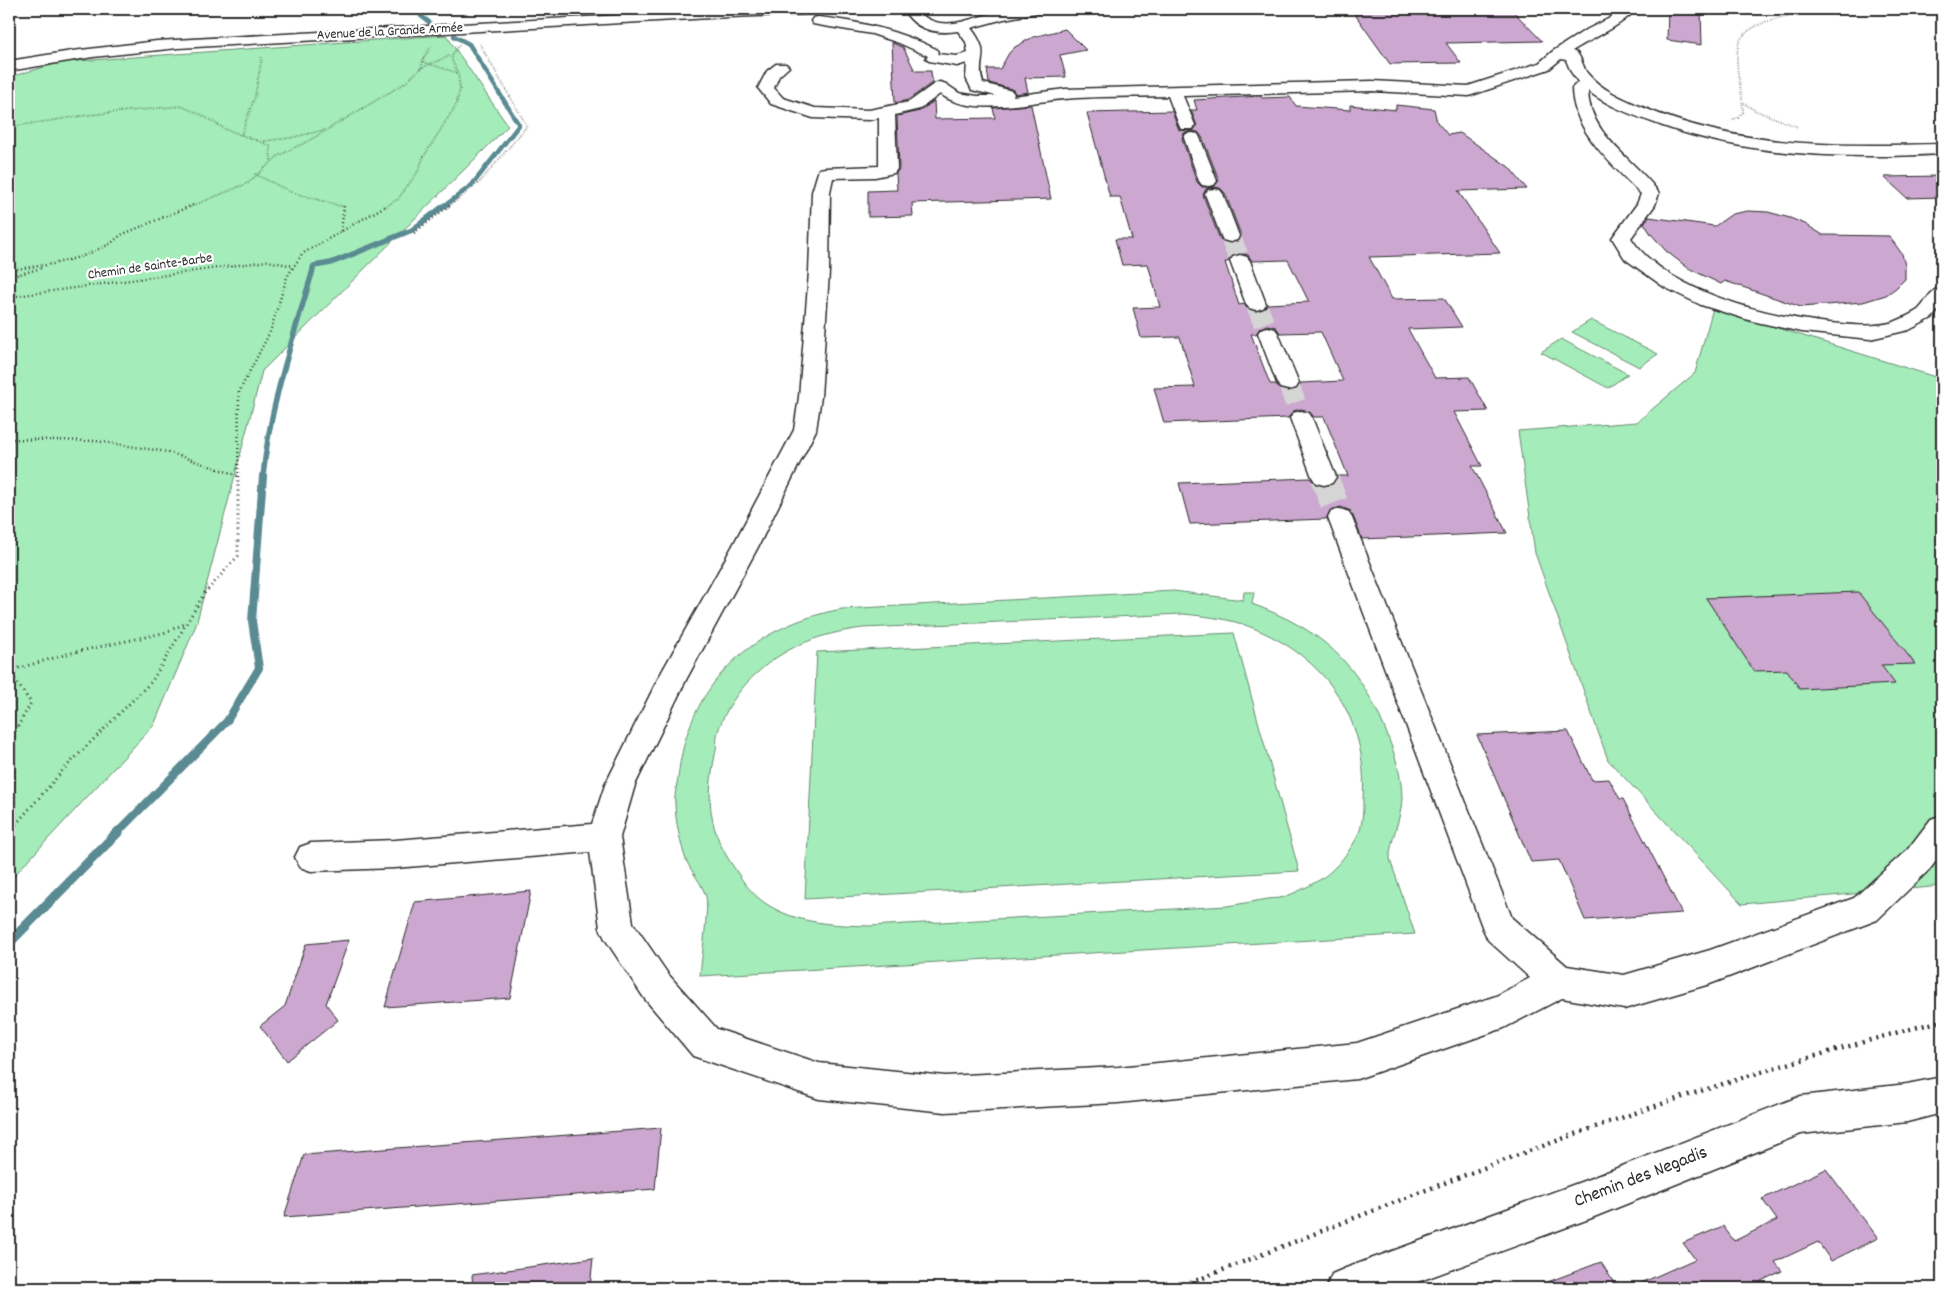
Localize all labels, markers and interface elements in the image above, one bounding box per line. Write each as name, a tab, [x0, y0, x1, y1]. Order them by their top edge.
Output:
street label: Avenue de la Grande Armée	[316, 18, 464, 46]
street label: Chemin de Sainte-Barbe	[86, 248, 214, 286]
street label: Chemin des Negadis	[1570, 1140, 1712, 1216]

